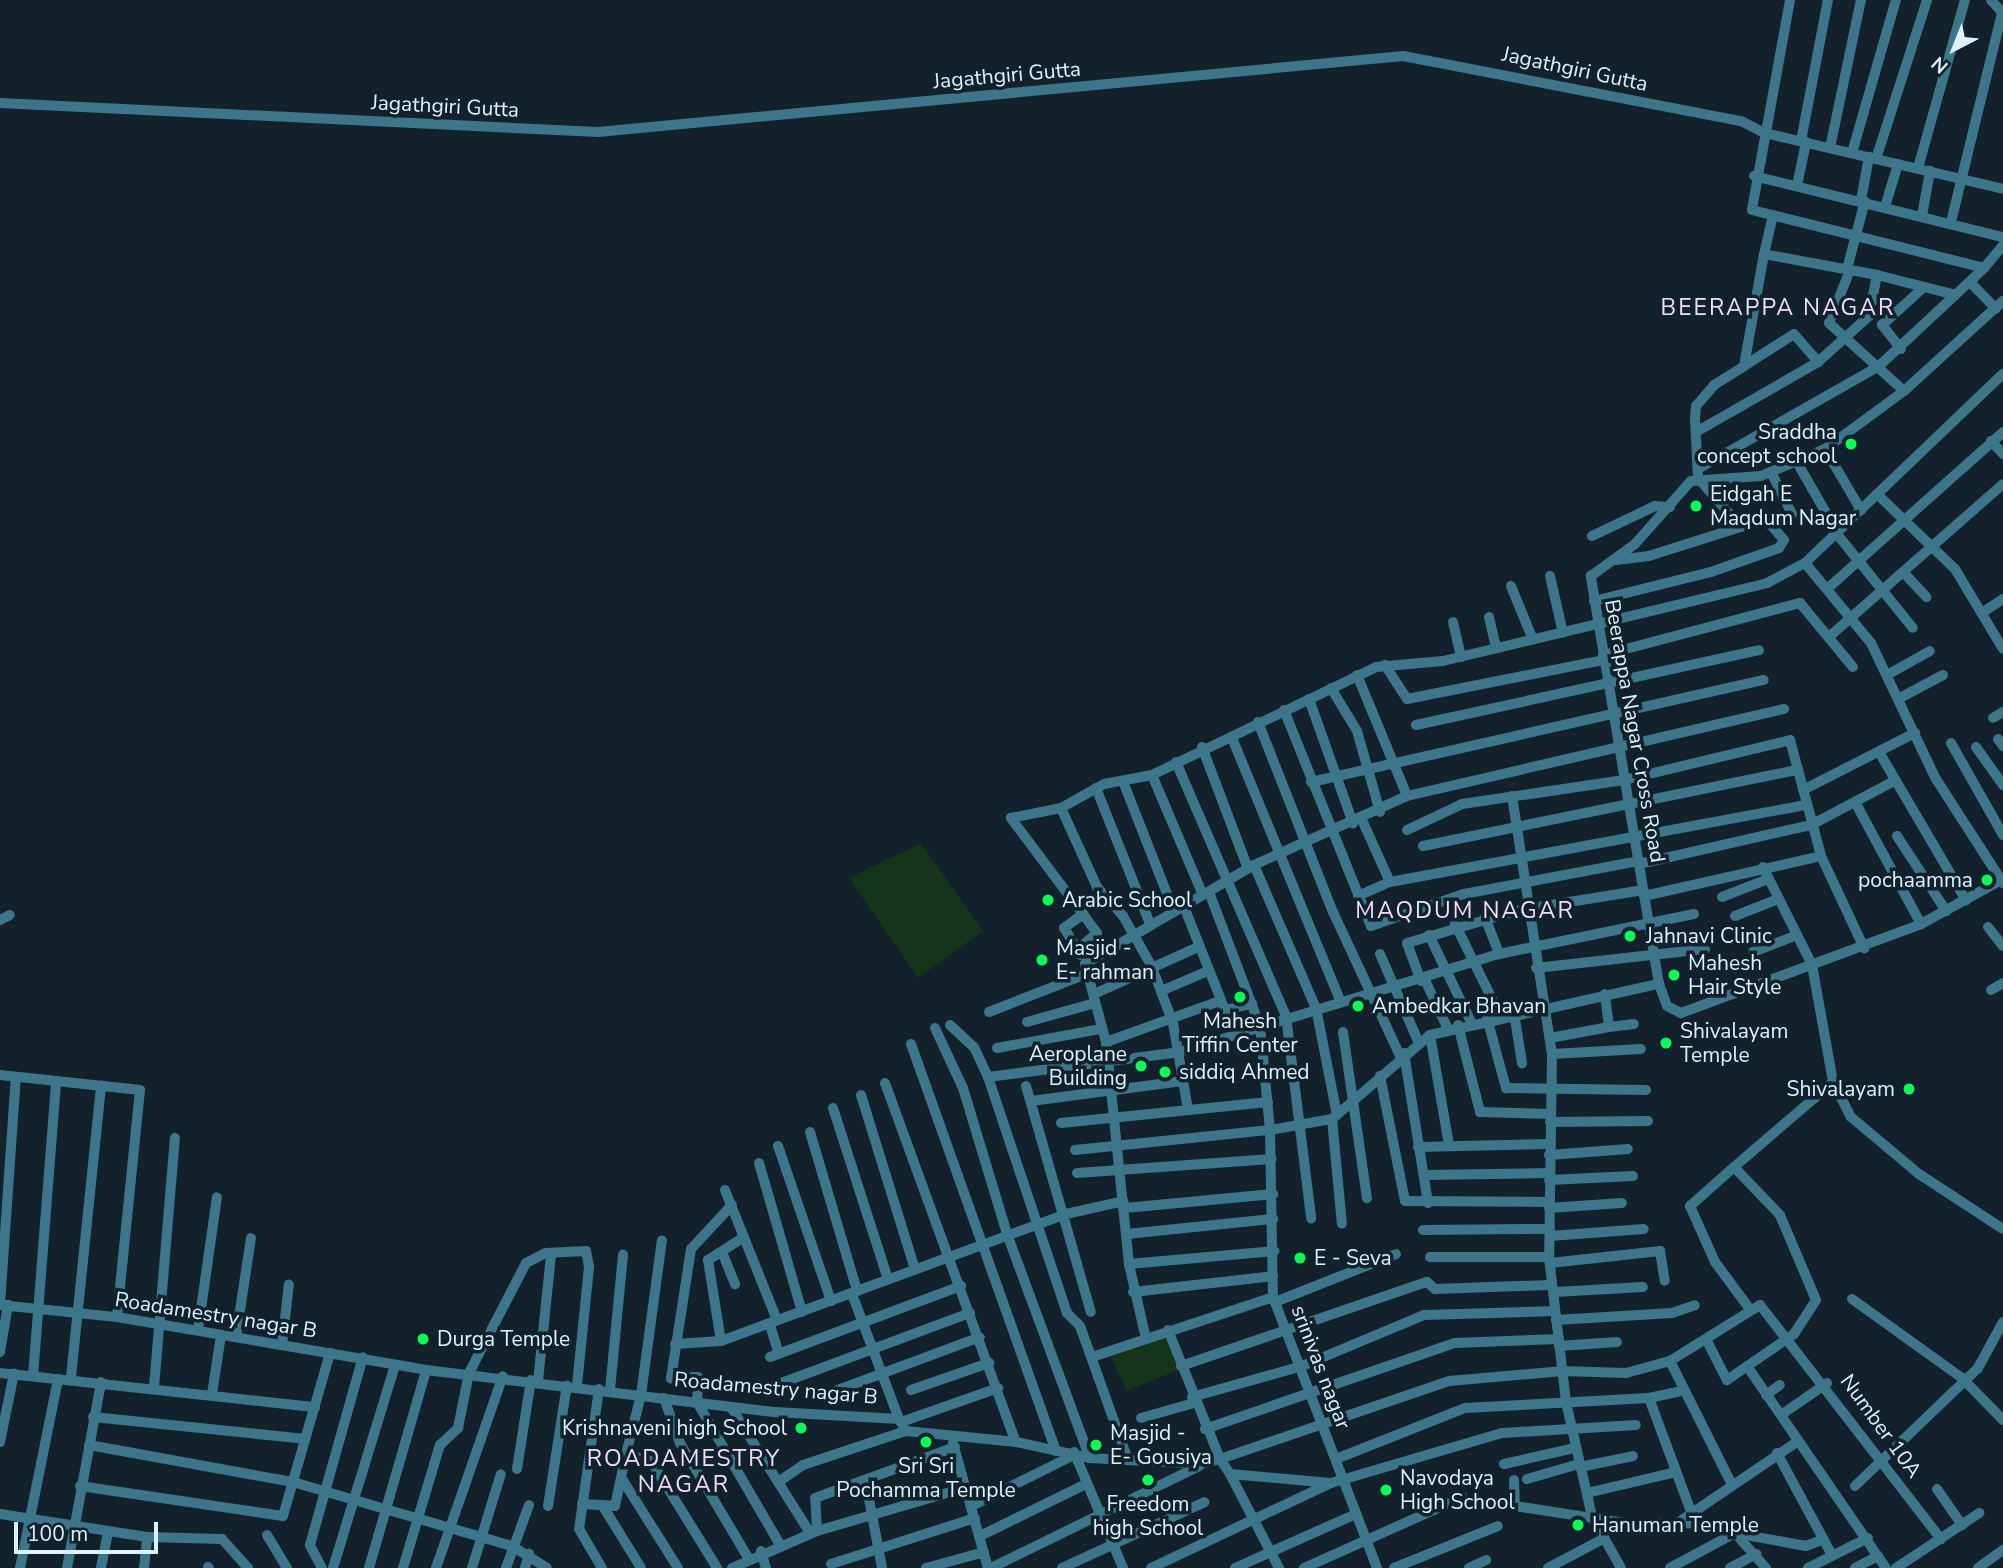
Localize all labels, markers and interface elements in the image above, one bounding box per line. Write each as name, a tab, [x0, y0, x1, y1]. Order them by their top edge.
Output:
north arrow	[1919, 14, 1989, 84]
street label: Jagathgiri Gutta	[1500, 41, 1650, 97]
text: N	[1926, 50, 1954, 79]
street label: Jagathgiri Gutta	[932, 56, 1082, 94]
street label: Jagathgiri Gutta	[370, 90, 520, 122]
district label: BEERAPPA NAGAR	[1662, 294, 1894, 322]
place label: Sraddha concept school	[1697, 419, 1837, 469]
marker: Sraddha concept school	[1843, 436, 1859, 452]
place label: Eidgah E Maqdum Nagar	[1710, 481, 1856, 531]
marker: Eidgah E Maqdum Nagar	[1688, 498, 1704, 514]
street label: Beerappa Nagar Cross Road	[1599, 597, 1671, 865]
place label: pochaamma	[1858, 867, 1973, 893]
marker: pochaamma	[1979, 872, 1995, 888]
place label: Arabic School	[1062, 887, 1192, 913]
marker: Arabic School	[1040, 892, 1056, 908]
district label: MAQDUM NAGAR	[1357, 897, 1573, 925]
place label: Jahnavi Clinic	[1646, 923, 1772, 949]
marker: Jahnavi Clinic	[1620, 926, 1640, 946]
place label: Masjid - E- rahman	[1056, 935, 1154, 985]
place label: Mahesh Hair Style	[1688, 950, 1781, 1000]
marker: Masjid - E- rahman	[1034, 952, 1050, 968]
marker: Mahesh Hair Style	[1666, 967, 1682, 983]
marker: Mahesh Tiffin Center	[1232, 989, 1248, 1005]
place label: Ambedkar Bhavan	[1372, 993, 1546, 1019]
marker: Ambedkar Bhavan	[1350, 998, 1366, 1014]
place label: Mahesh Tiffin Center	[1182, 1008, 1298, 1058]
place label: Shivalayam Temple	[1680, 1018, 1788, 1068]
marker: Shivalayam Temple	[1658, 1035, 1674, 1051]
place label: Aeroplane Building	[1029, 1041, 1127, 1091]
marker: Aeroplane Building	[1133, 1058, 1149, 1074]
place label: siddiq Ahmed	[1179, 1059, 1310, 1085]
marker: siddiq Ahmed	[1157, 1064, 1173, 1080]
place label: Shivalayam	[1787, 1076, 1895, 1102]
marker: Shivalayam	[1901, 1081, 1917, 1097]
place label: E - Seva	[1314, 1245, 1392, 1271]
marker: E - Seva	[1292, 1250, 1308, 1266]
street label: Roadamestry nagar B	[113, 1287, 319, 1343]
street label: srinivas nagar	[1286, 1302, 1356, 1432]
place label: Durga Temple	[437, 1326, 570, 1352]
marker: Durga Temple	[415, 1331, 431, 1347]
street label: Roadamestry nagar B	[673, 1367, 879, 1409]
street label: Number 10A	[1835, 1369, 1927, 1483]
place label: Krishnaveni high School	[562, 1415, 787, 1441]
marker: Krishnaveni high School	[793, 1420, 809, 1436]
place label: Masjid - E- Gousiya	[1110, 1420, 1212, 1470]
marker: Sri Sri Pochamma Temple	[918, 1434, 934, 1450]
marker: Masjid - E- Gousiya	[1088, 1437, 1104, 1453]
district label: ROADAMESTRY NAGAR	[588, 1445, 780, 1499]
place label: Sri Sri Pochamma Temple	[836, 1453, 1016, 1503]
place label: Navodaya High School	[1400, 1465, 1515, 1515]
marker: Freedom high School	[1140, 1472, 1156, 1488]
marker: Navodaya High School	[1378, 1482, 1394, 1498]
place label: Freedom high School	[1093, 1491, 1203, 1541]
scale bar	[18, 1508, 161, 1552]
place label: Hanuman Temple	[1592, 1512, 1759, 1538]
marker: Hanuman Temple	[1570, 1517, 1586, 1533]
text: 100 m	[27, 1520, 88, 1548]

